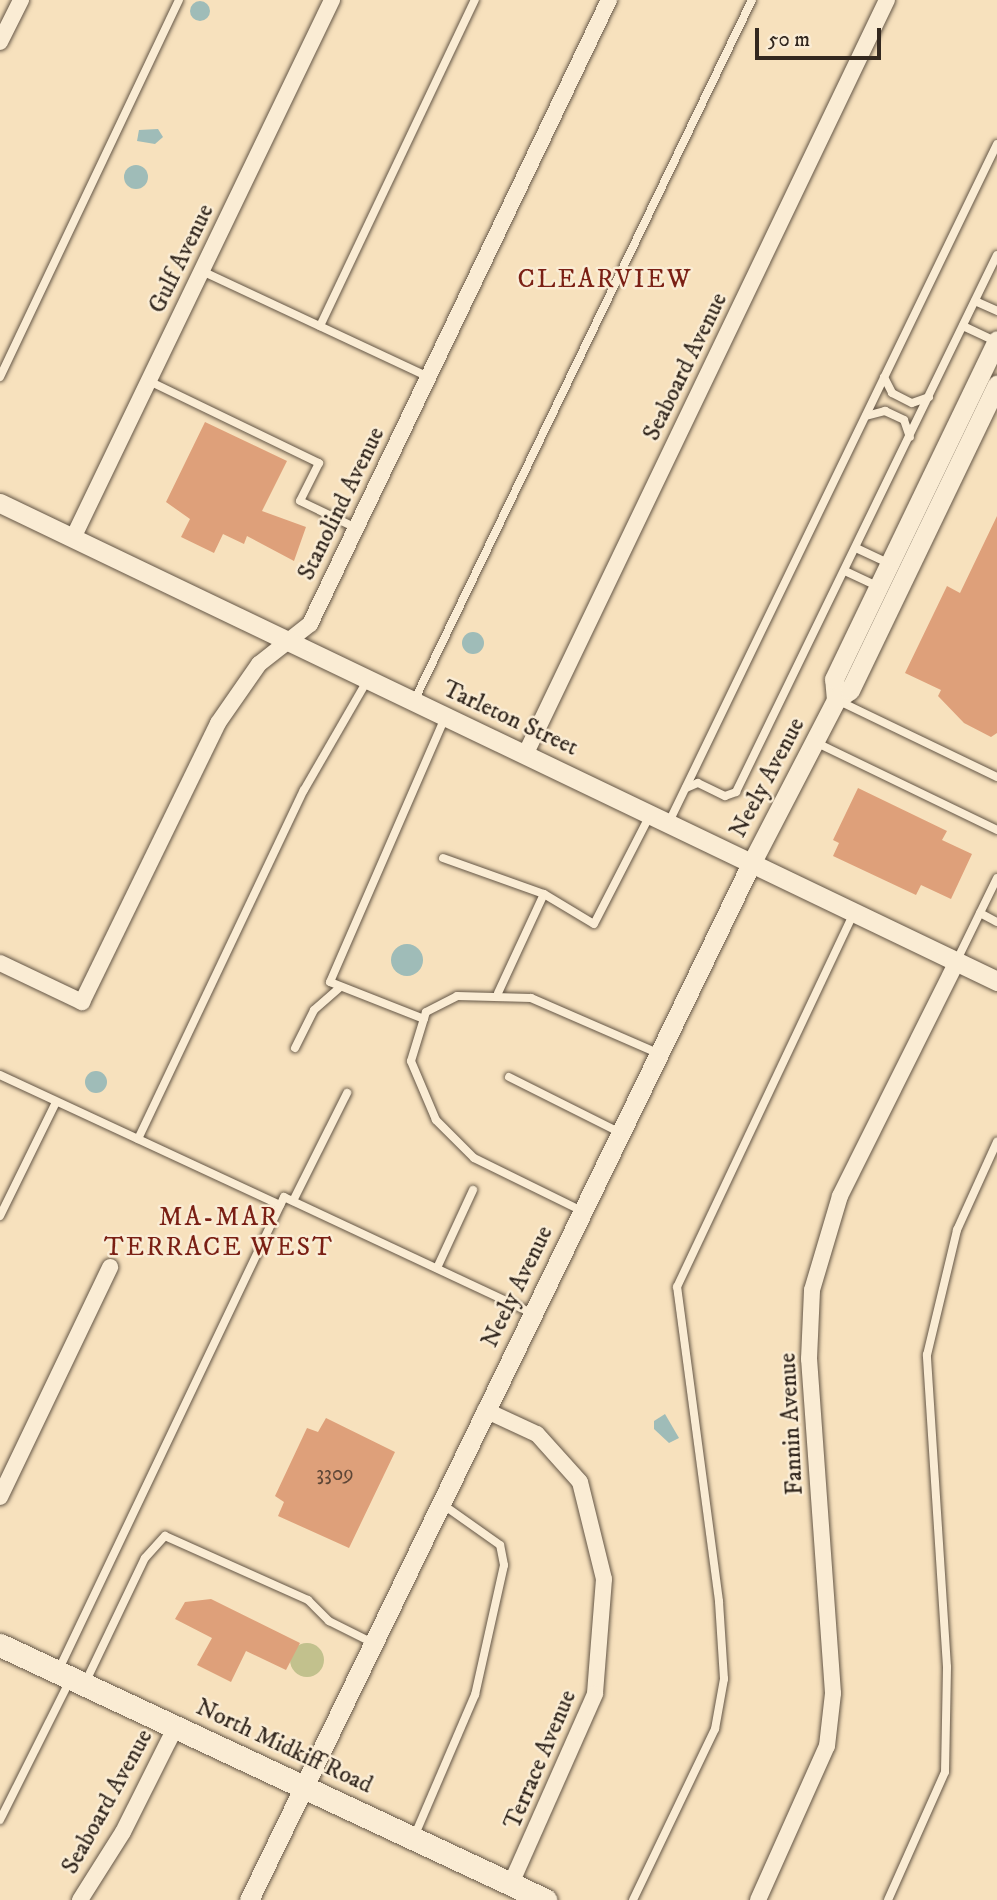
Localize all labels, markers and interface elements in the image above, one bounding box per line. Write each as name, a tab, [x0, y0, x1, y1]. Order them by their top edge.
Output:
scale bar	[759, 14, 885, 58]
text: 50 m	[768, 27, 810, 53]
street label: Gulf Avenue	[143, 200, 221, 318]
district label: CLEARVIEW	[519, 264, 691, 296]
street label: Seaboard Avenue	[638, 288, 734, 446]
street label: Stanolind Avenue	[293, 423, 391, 585]
street label: Tarleton Street	[438, 675, 582, 763]
street label: Neely Avenue	[724, 713, 812, 843]
district label: MA-MAR TERRACE WEST	[106, 1202, 332, 1264]
street label: Neely Avenue	[476, 1221, 560, 1353]
street label: Fannin Avenue	[774, 1352, 810, 1496]
house number: 3309	[316, 1461, 354, 1487]
street label: Terrace Avenue	[499, 1686, 583, 1834]
street label: North Midkiff Road	[191, 1693, 377, 1801]
street label: Seaboard Avenue	[56, 1725, 160, 1879]

